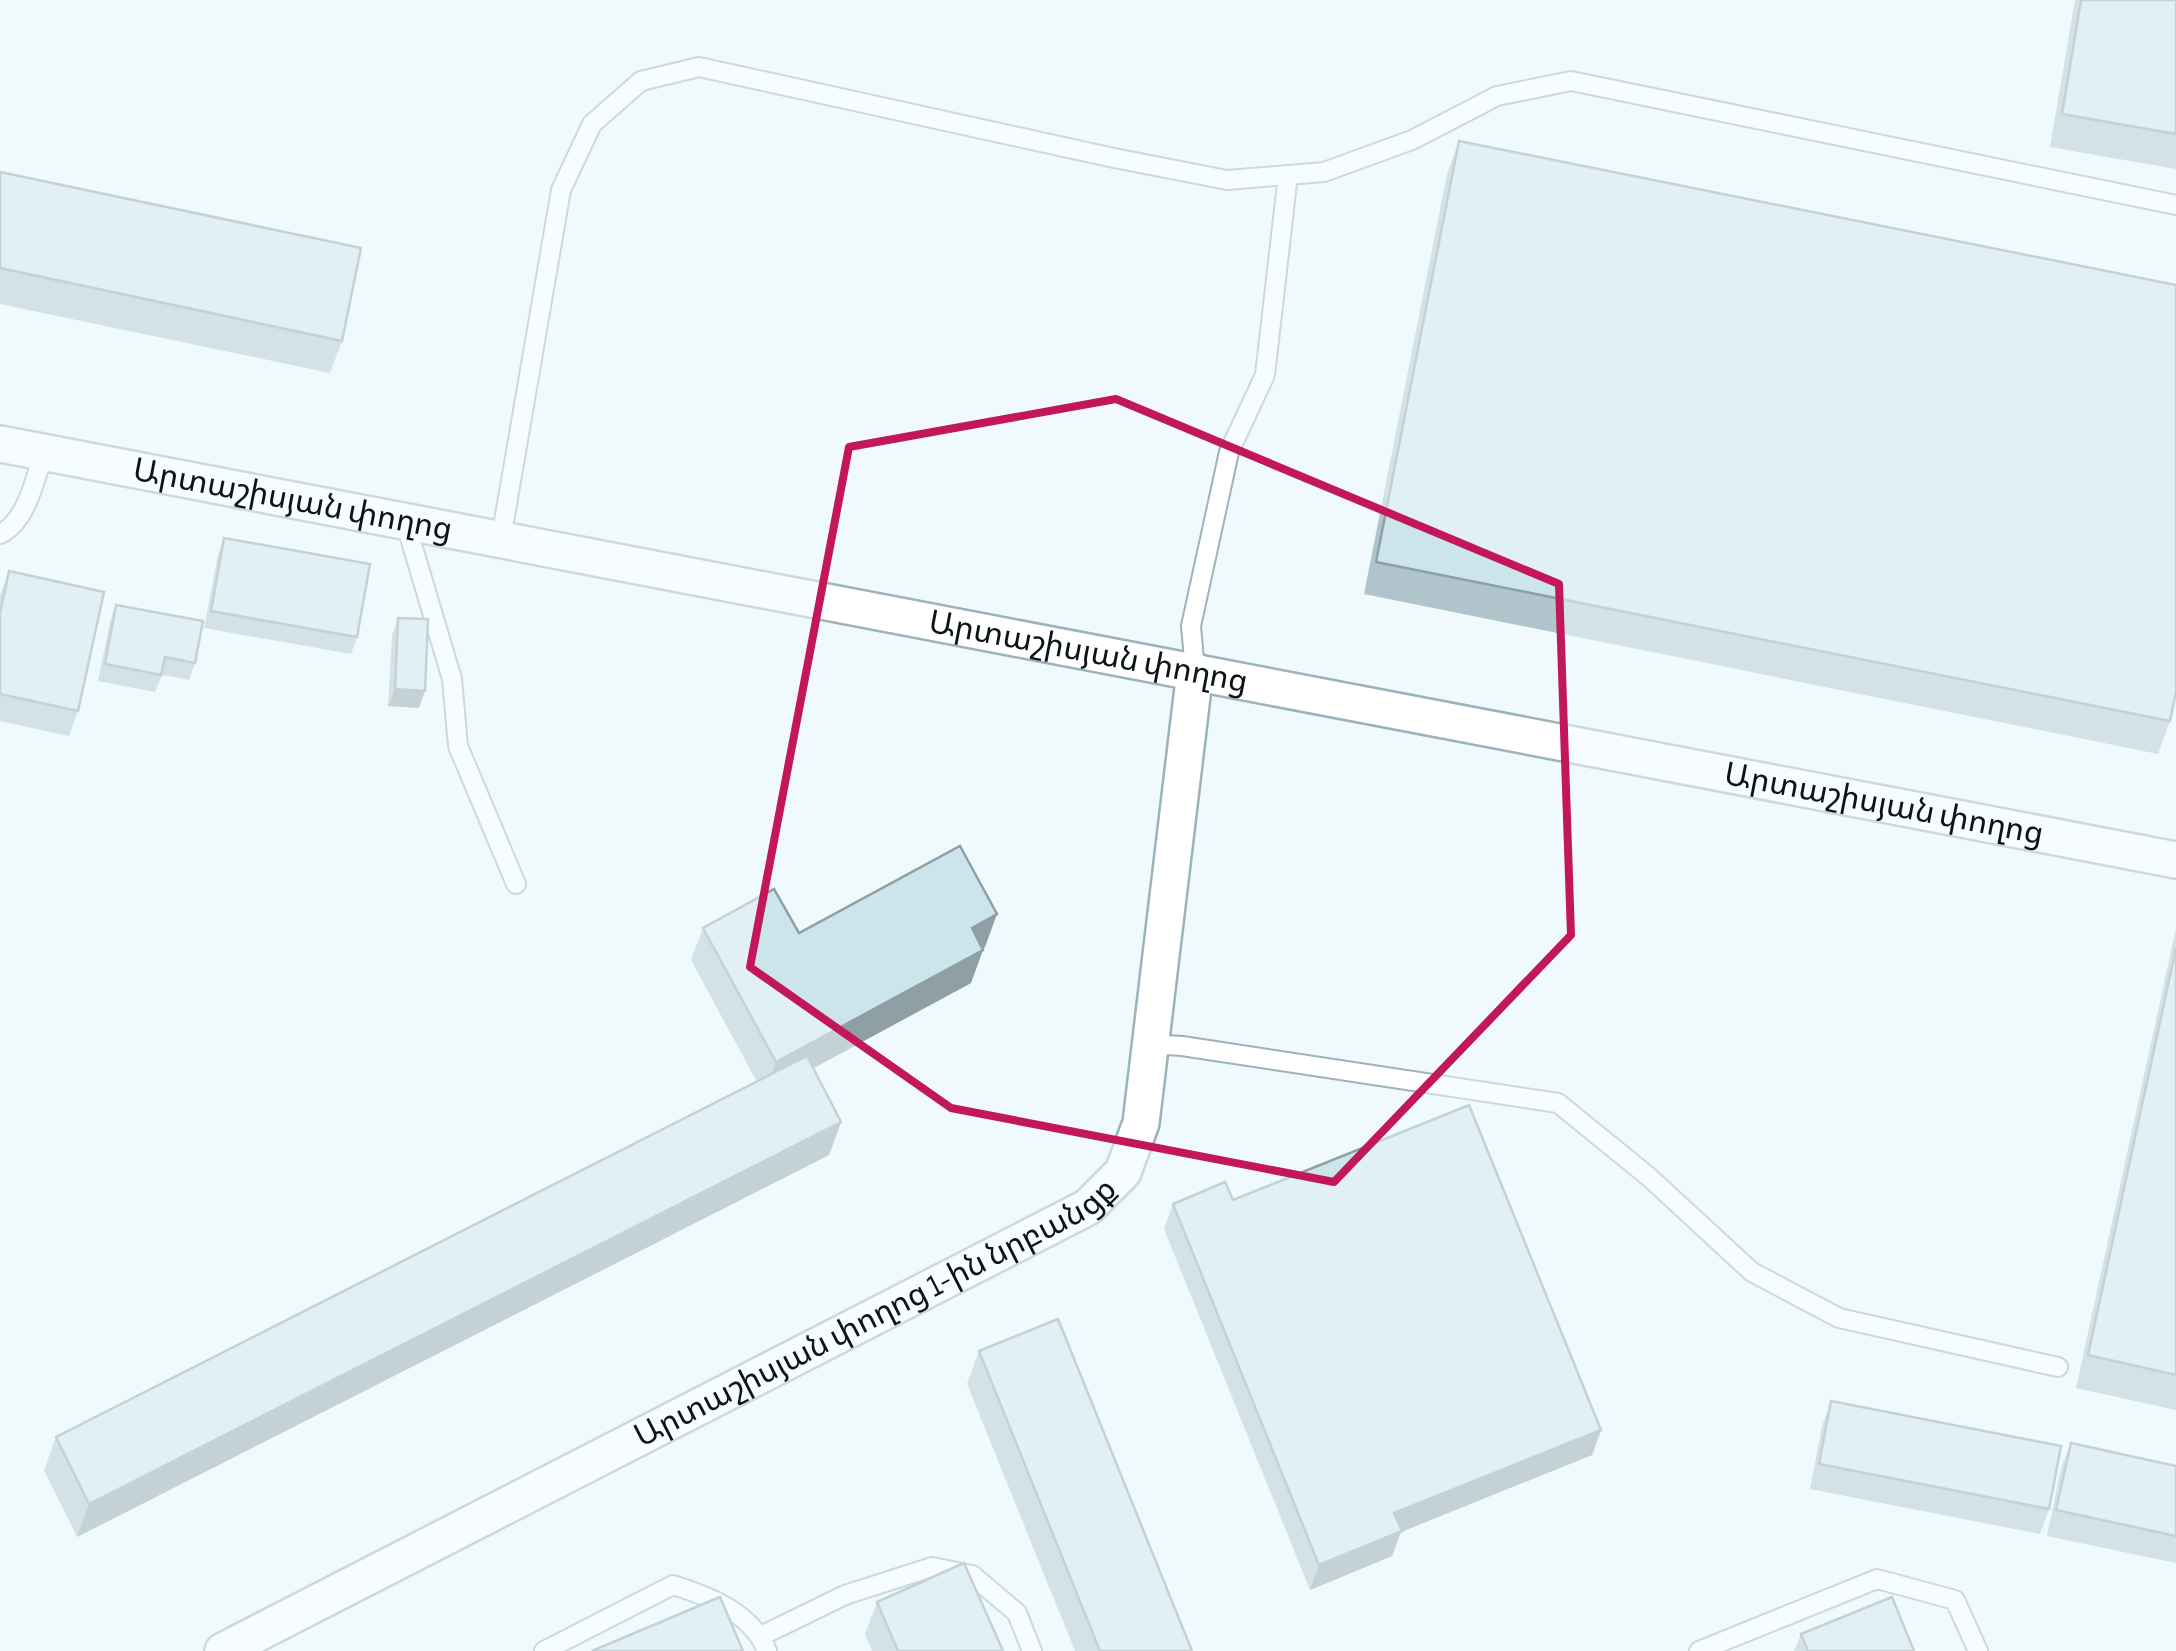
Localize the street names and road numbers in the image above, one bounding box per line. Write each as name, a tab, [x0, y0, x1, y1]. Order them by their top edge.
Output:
street label: Արտաշիսյան փողոց	[130, 450, 456, 550]
street label: Արտաշիսյան փողոց	[925, 602, 1251, 702]
street label: Արտաշիսյան փողոց	[1721, 755, 2047, 854]
street label: Արտաշիսյան փողոց 1-ին նրբանցք	[628, 1170, 1125, 1456]

